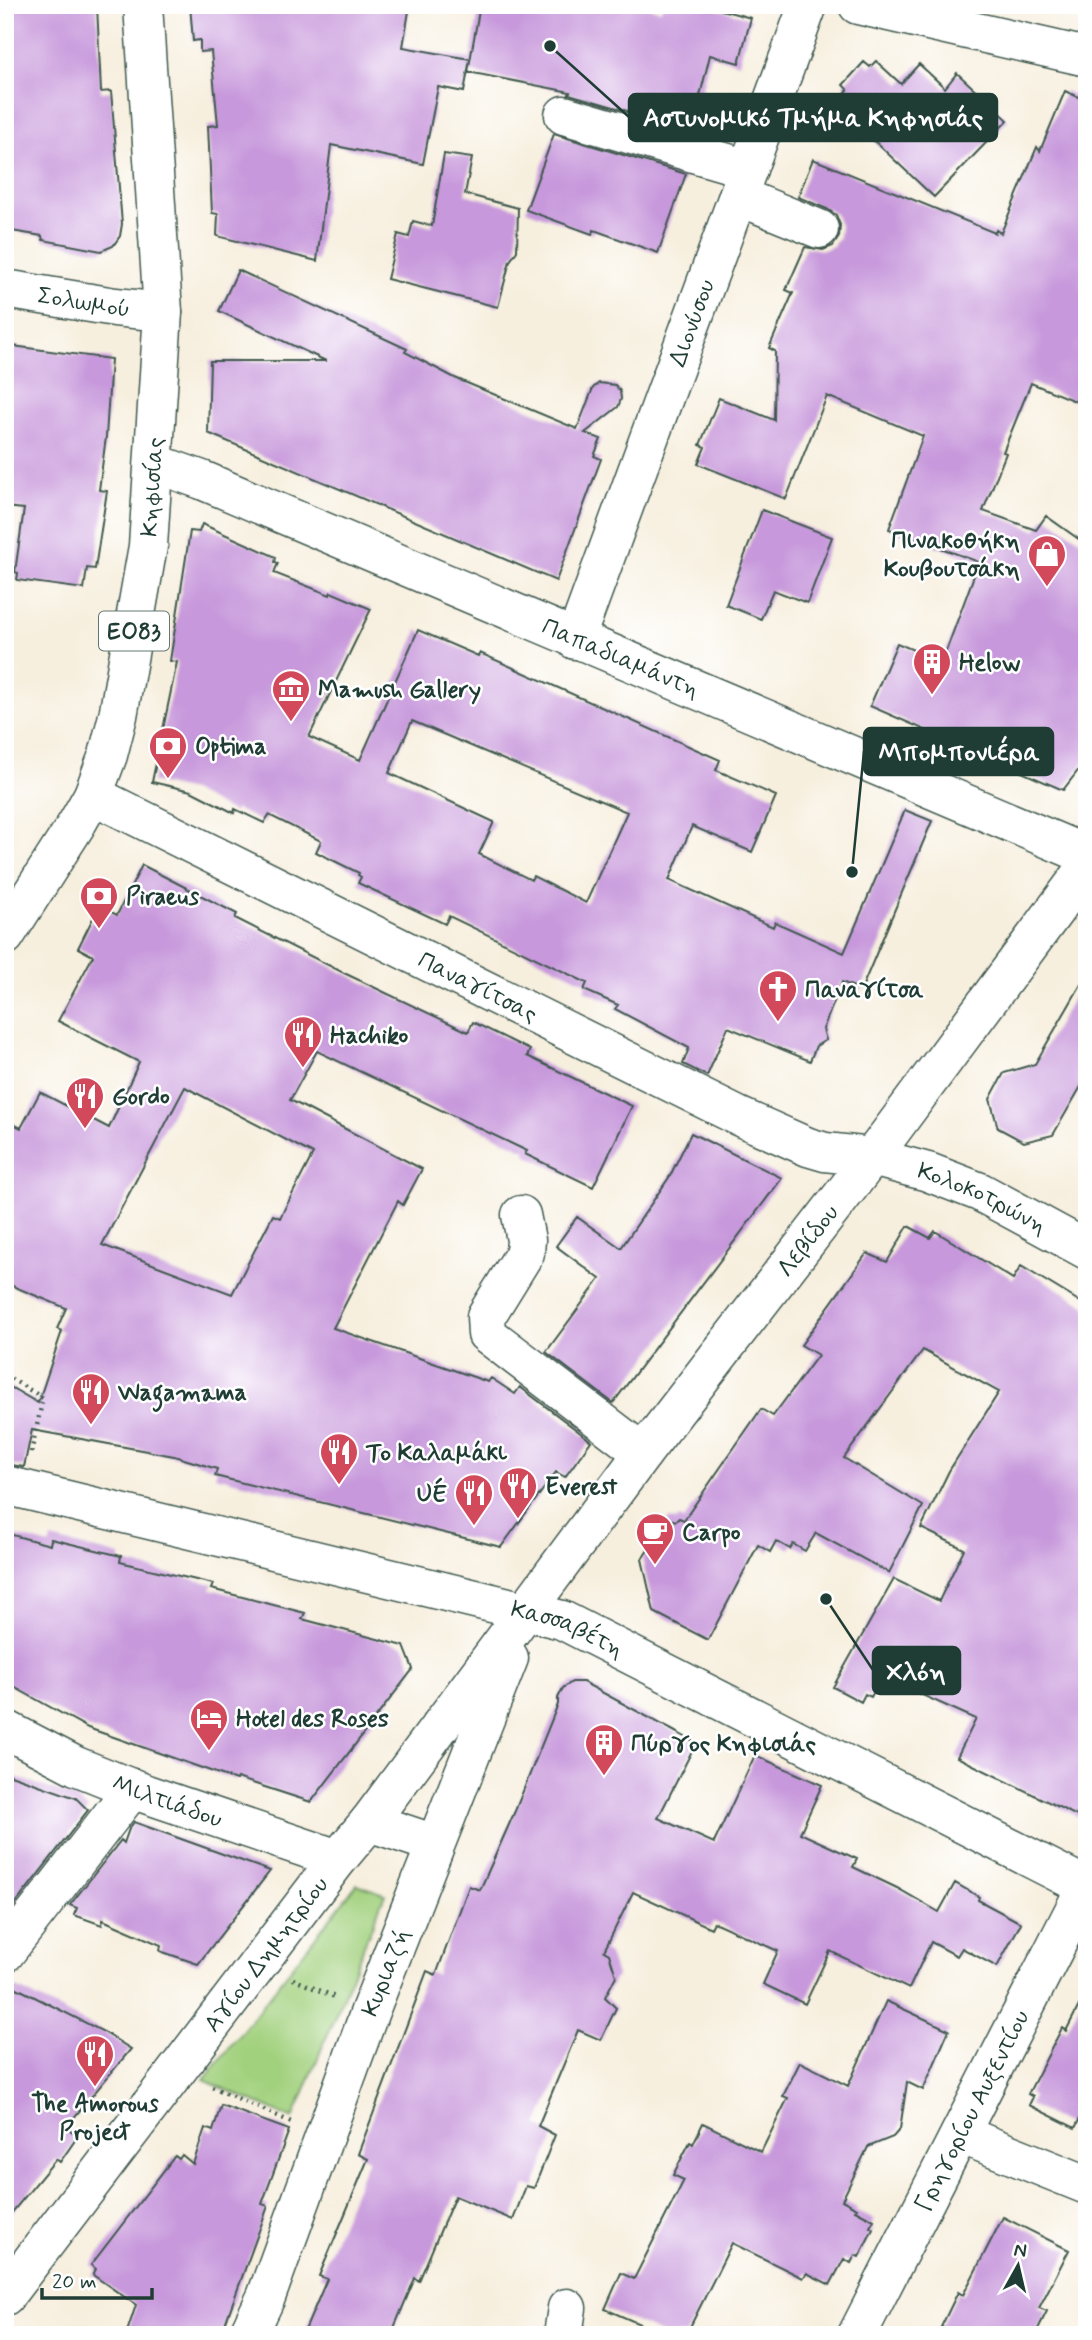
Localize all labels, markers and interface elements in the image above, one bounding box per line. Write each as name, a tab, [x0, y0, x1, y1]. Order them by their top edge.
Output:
callout: Αστυνομικό Τμήμα Κηφησιάς	[629, 94, 997, 141]
text: Αστυνομικό Τμήμα Κηφησιάς	[643, 102, 983, 136]
street label: Διονύσου	[663, 275, 723, 371]
street label: Σολωμού	[35, 281, 132, 325]
street label: Κηφισίας	[135, 436, 172, 538]
place label: Πινακοθήκη Κουβουτσάκη	[884, 526, 1020, 585]
shop icon: Πινακοθήκη Κουβουτσάκη	[1026, 533, 1068, 588]
road number: ΕΟ83	[99, 611, 169, 650]
street label: Παπαδιαμάντη	[537, 612, 704, 706]
building icon: Helow	[911, 641, 953, 696]
place label: Helow	[959, 648, 1021, 679]
museum icon: Mamush Gallery	[270, 668, 312, 723]
place label: Mamush Gallery	[318, 675, 481, 706]
bank icon: Optima	[147, 725, 189, 780]
callout: Μπομπονιέρα	[864, 728, 1053, 775]
place label: Optima	[195, 732, 267, 763]
text: Μπομπονιέρα	[878, 735, 1040, 770]
bank icon: Piraeus	[78, 875, 120, 930]
place label: Piraeus	[126, 882, 199, 913]
street label: Παναγίτσας	[412, 945, 542, 1031]
church icon: Παναγίτσα	[757, 968, 799, 1023]
place label: Παναγίτσα	[805, 975, 924, 1006]
restaurant icon: Hachiko	[282, 1014, 324, 1069]
place label: Hachiko	[330, 1021, 408, 1052]
restaurant icon: Gordo	[64, 1075, 106, 1130]
place label: Gordo	[112, 1082, 170, 1113]
street label: Κολοκοτρώνη	[914, 1156, 1052, 1242]
street label: Λεβίδου	[771, 1199, 847, 1284]
restaurant icon: Wagamama	[70, 1371, 112, 1426]
place label: Wagamama	[117, 1378, 247, 1412]
restaurant icon: Το Καλαμάκι	[318, 1431, 360, 1486]
place label: Το Καλαμάκι	[365, 1438, 508, 1469]
restaurant icon: Everest	[497, 1465, 539, 1520]
restaurant icon: UÉ	[453, 1472, 495, 1527]
place label: Everest	[545, 1472, 618, 1503]
place label: UÉ	[417, 1477, 447, 1510]
cafe icon: Carpo	[634, 1511, 676, 1566]
place label: Carpo	[682, 1518, 741, 1549]
street label: Κασσαβέτη	[508, 1594, 629, 1666]
callout: Χλόη	[873, 1647, 960, 1694]
text: Χλόη	[886, 1656, 946, 1690]
hotel icon: Hotel des Roses	[188, 1697, 230, 1752]
place label: Hotel des Roses	[236, 1704, 389, 1735]
building icon: Πύργος Κηφισιάς	[583, 1722, 625, 1777]
place label: Πύργος Κηφισιάς	[631, 1729, 816, 1760]
street label: Μιλτιάδου	[107, 1768, 226, 1836]
street label: Αγίου Δημητρίου	[198, 1871, 336, 2039]
street label: Κυριαζή	[355, 1924, 418, 2021]
street label: Γρηγορίου Αυξεντίου	[909, 2005, 1038, 2217]
restaurant icon: The Amorous Project	[74, 2033, 116, 2088]
place label: The Amorous Project	[31, 2089, 159, 2148]
north arrow	[984, 2232, 1054, 2302]
text: N	[1012, 2237, 1028, 2264]
scale bar	[42, 2256, 152, 2300]
text: 20 m	[52, 2268, 97, 2296]

